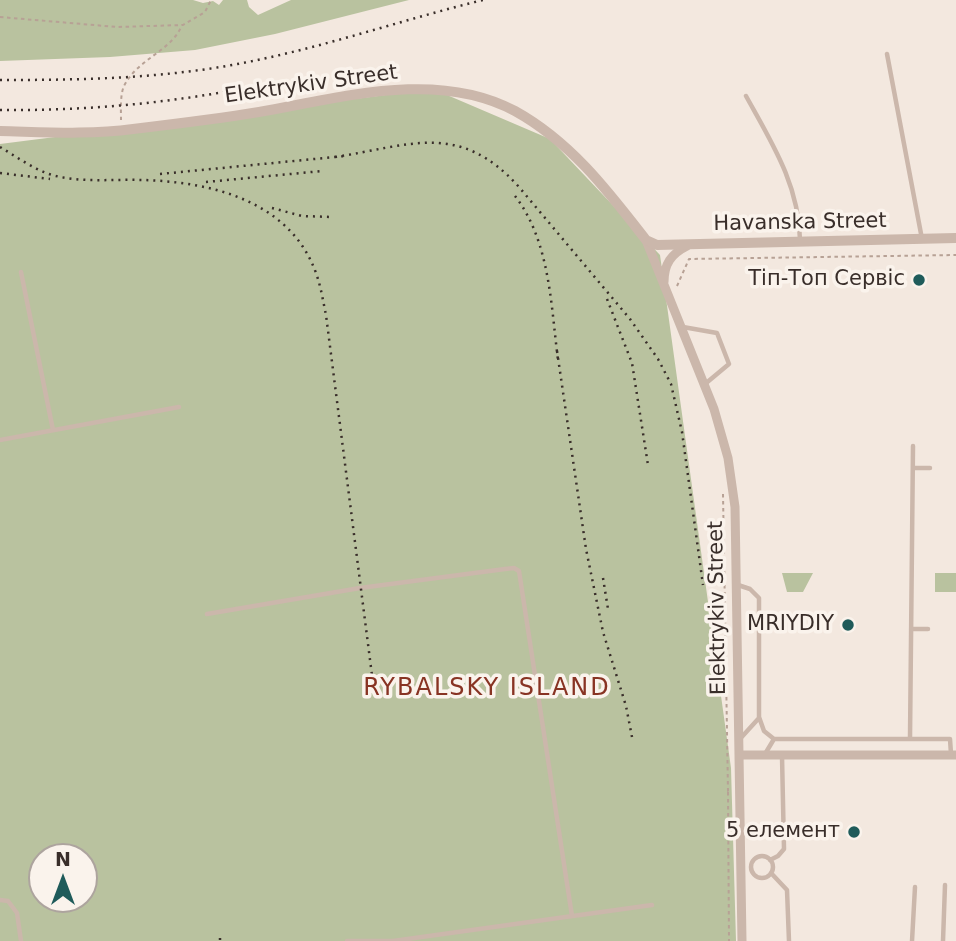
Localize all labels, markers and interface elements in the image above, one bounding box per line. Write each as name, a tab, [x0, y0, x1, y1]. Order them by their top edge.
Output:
street label: Elektrykiv Street	[223, 60, 399, 110]
street label: Havanska Street	[713, 209, 887, 237]
place label: Тіп-Топ Сервіс	[748, 267, 905, 293]
marker: Тіп-Топ Сервіс	[911, 272, 927, 288]
street label: Elektrykiv Street	[704, 521, 732, 695]
place label: MRIYDIY	[747, 612, 834, 638]
marker: MRIYDIY	[840, 617, 856, 633]
district label: RYBALSKY ISLAND	[365, 675, 609, 703]
place label: 5 елемент	[726, 819, 840, 845]
marker: 5 елемент	[846, 824, 862, 840]
north arrow	[28, 843, 98, 913]
text: N	[55, 848, 71, 870]

